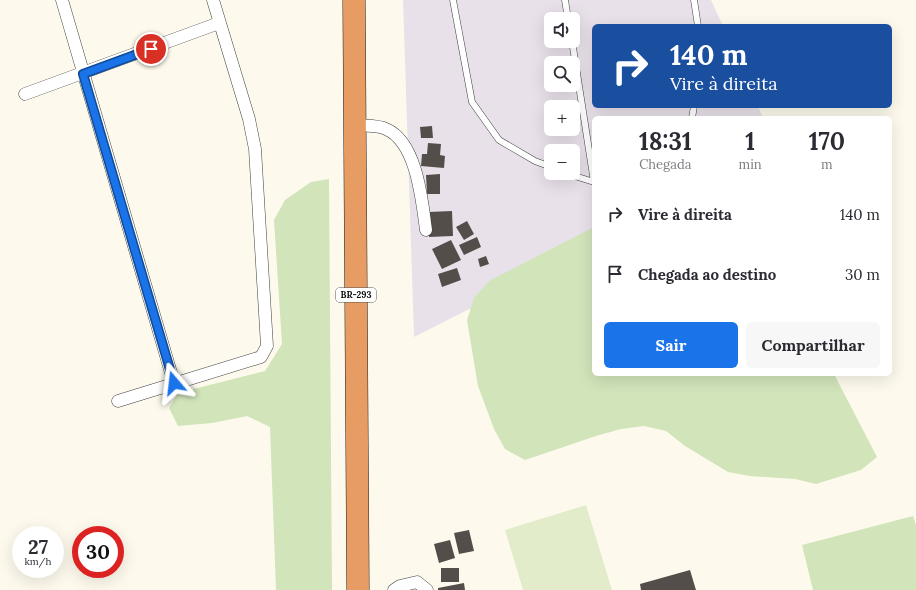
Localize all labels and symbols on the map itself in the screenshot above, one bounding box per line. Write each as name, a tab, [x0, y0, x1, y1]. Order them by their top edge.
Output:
pin	[134, 32, 168, 66]
road number: BR-293	[336, 288, 376, 302]
position arrow	[153, 362, 195, 404]
speed limit sign: 30	[72, 526, 124, 578]

